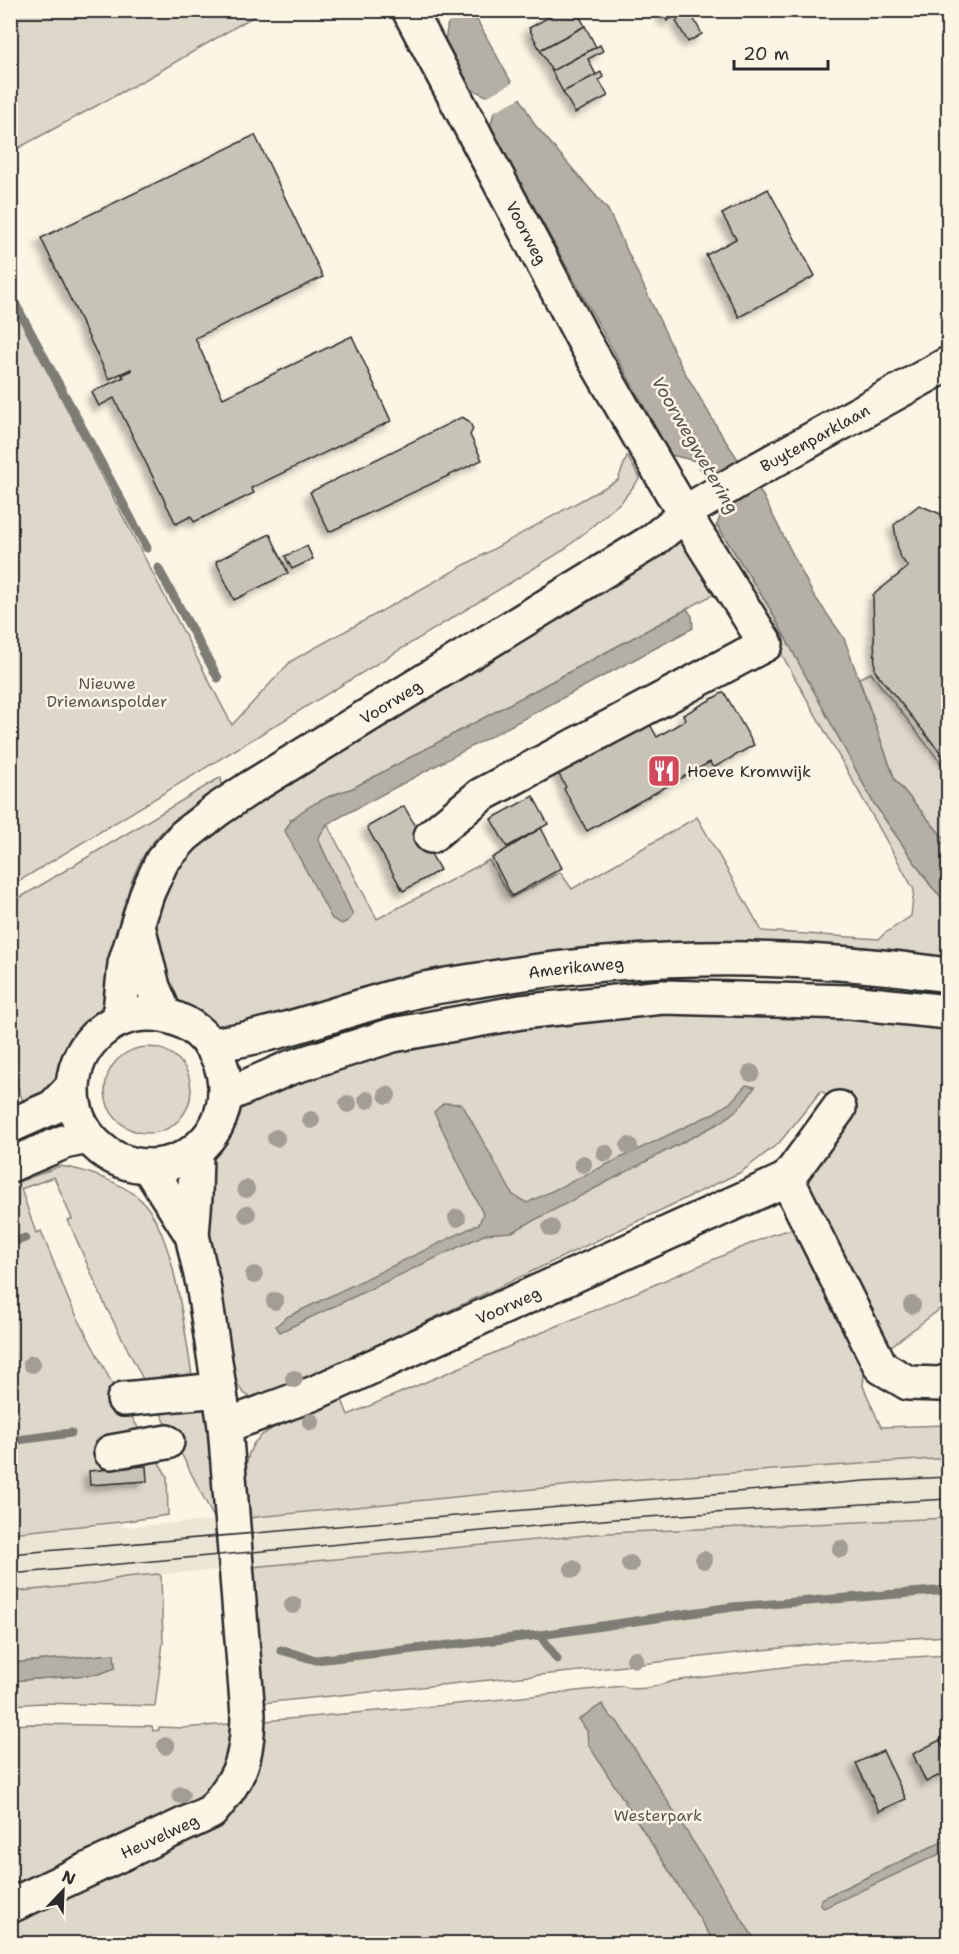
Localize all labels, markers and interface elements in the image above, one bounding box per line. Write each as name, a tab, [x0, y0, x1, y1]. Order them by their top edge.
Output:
scale bar	[734, 33, 828, 71]
text: 20 m	[743, 42, 789, 66]
street label: Voorweg	[501, 198, 552, 268]
water label: Voorwegwetering	[646, 372, 744, 518]
street label: Buytenparklaan	[757, 399, 874, 477]
park label: Nieuwe Driemanspolder	[46, 673, 168, 712]
street label: Voorweg	[356, 675, 426, 729]
restaurant icon: Hoeve Kromwijk	[646, 753, 682, 789]
place label: Hoeve Kromwijk	[687, 761, 811, 782]
street label: Amerikaweg	[527, 953, 625, 983]
street label: Voorweg	[473, 1282, 544, 1329]
park label: Westerpark	[614, 1805, 702, 1826]
street label: Heuvelweg	[117, 1809, 202, 1864]
north arrow	[33, 1861, 93, 1921]
text: N	[59, 1866, 79, 1890]

